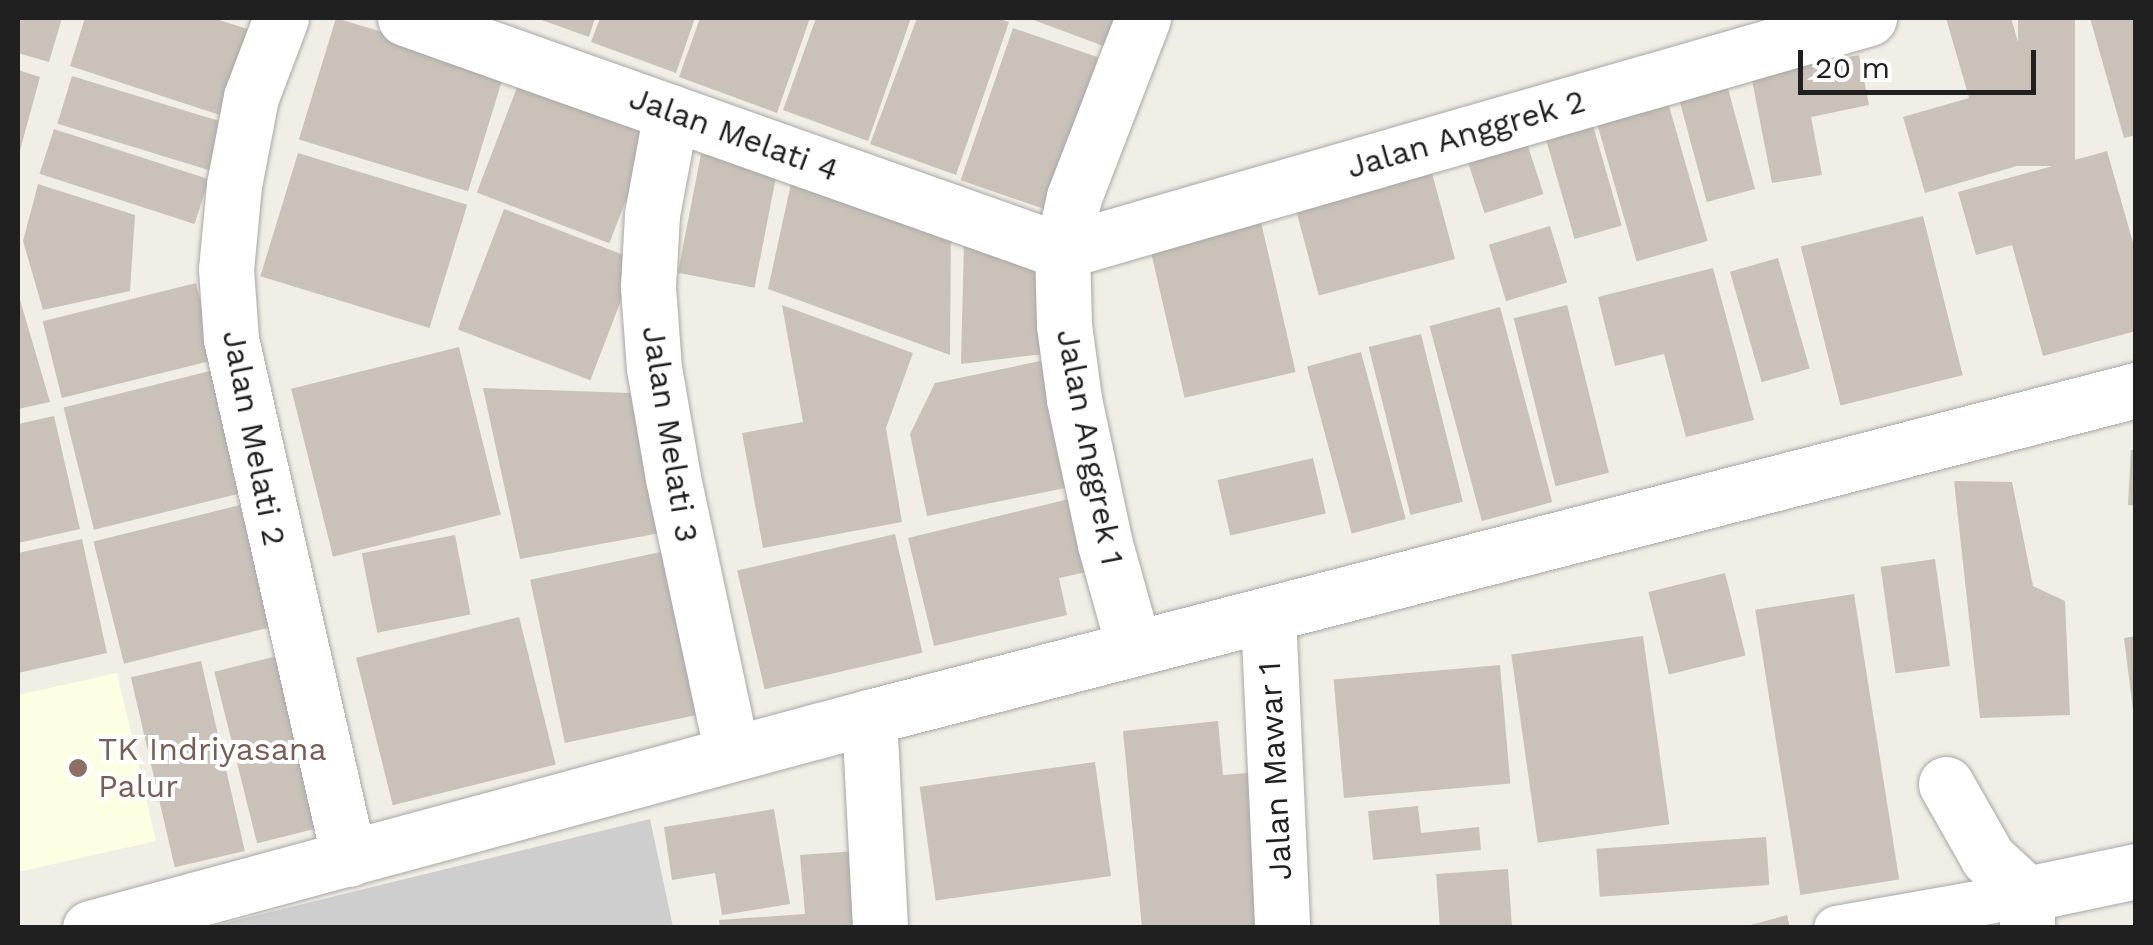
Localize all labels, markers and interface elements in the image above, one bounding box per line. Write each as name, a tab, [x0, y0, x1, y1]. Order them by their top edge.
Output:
scale bar	[1803, 30, 2040, 92]
text: 20 m	[1815, 50, 1890, 85]
street label: Jalan Melati 4	[624, 78, 844, 190]
street label: Jalan Anggrek 2	[1342, 81, 1590, 187]
street label: Jalan Melati 3	[634, 323, 706, 545]
street label: Jalan Anggrek 1	[1048, 325, 1132, 569]
street label: Jalan Melati 2	[214, 327, 294, 549]
street label: Jalan Mawar 1	[1250, 660, 1300, 882]
place label: TK Indriyasana Palur	[98, 731, 327, 806]
marker: TK Indriyasana Palur	[67, 757, 89, 779]

